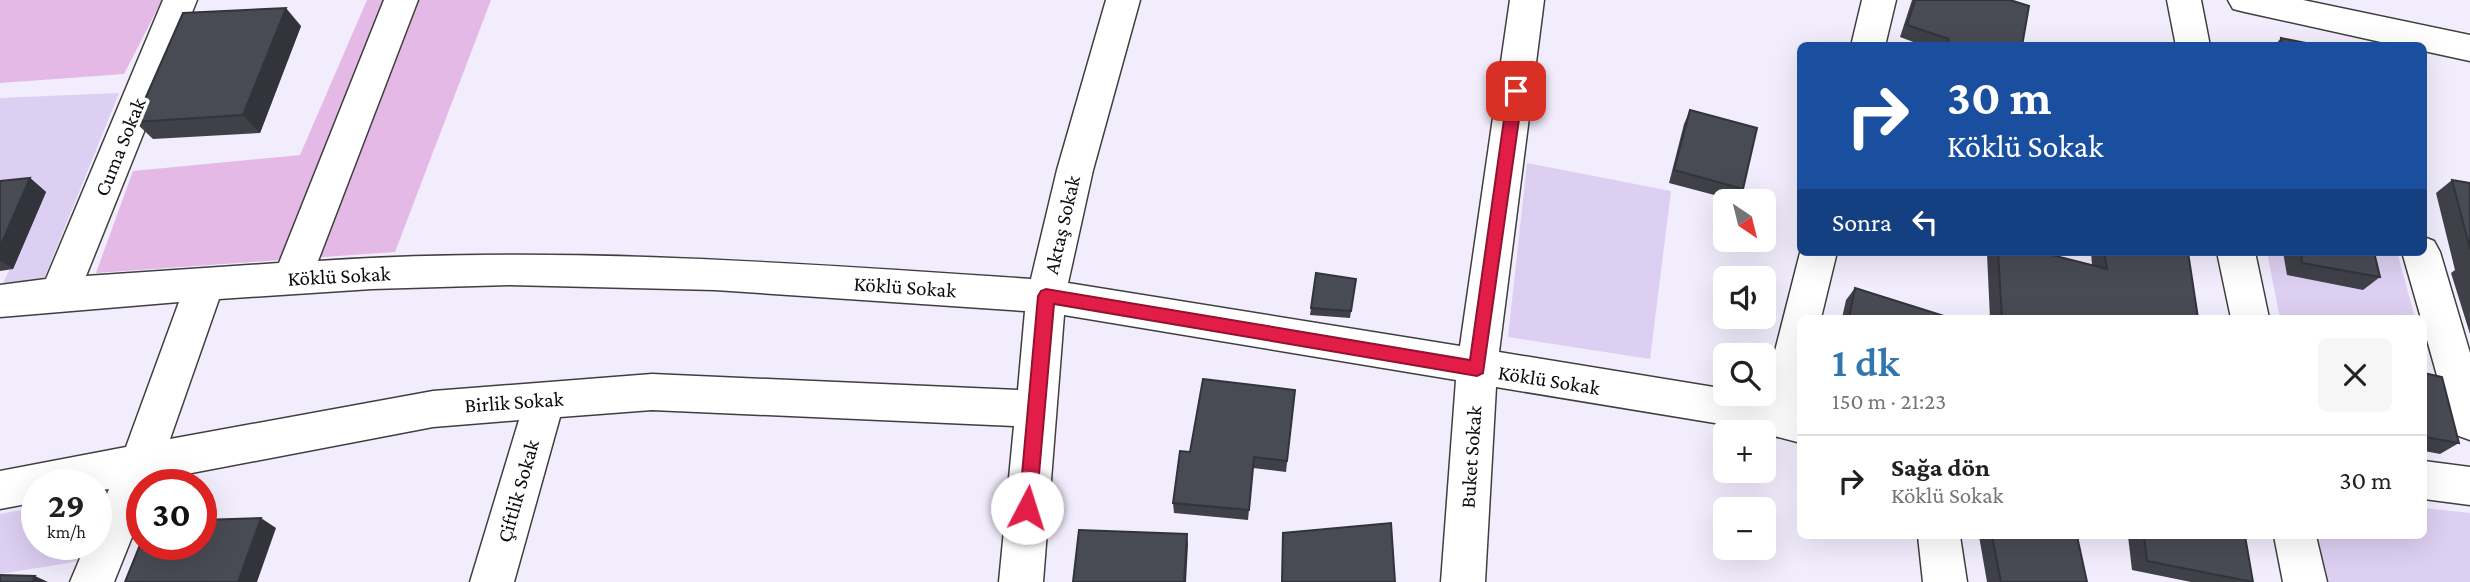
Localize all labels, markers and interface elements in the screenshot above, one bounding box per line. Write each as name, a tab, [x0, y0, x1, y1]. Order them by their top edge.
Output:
pin	[1486, 61, 1546, 121]
icon: right	[1832, 70, 1923, 161]
text: 30 m	[1947, 70, 2052, 125]
icon: arrive	[1497, 72, 1535, 110]
street label: Cuma Sokak	[89, 94, 151, 200]
text: Köklü Sokak	[1947, 128, 2104, 164]
street label: Aktaş Sokak	[1039, 173, 1085, 277]
north arrow	[1713, 189, 1776, 252]
map controls	[1713, 189, 1776, 560]
icon: left	[1906, 203, 1944, 241]
text: Sonra	[1832, 208, 1892, 237]
street label: Köklü Sokak	[287, 261, 391, 291]
button: sound	[1713, 266, 1776, 329]
street label: Köklü Sokak	[853, 271, 957, 303]
text: 1 dk	[1832, 338, 1900, 385]
button: close	[2318, 338, 2392, 412]
button: search	[1713, 343, 1776, 406]
street label: Köklü Sokak	[1496, 360, 1602, 400]
street label: Birlik Sokak	[464, 387, 564, 417]
text: 150 m · 21:23	[1832, 388, 1946, 414]
street label: Buket Sokak	[1455, 405, 1487, 509]
button: +	[1713, 420, 1776, 483]
street label: Çiftlik Sokak	[492, 437, 544, 545]
text: Sağa dön	[1891, 453, 1990, 482]
icon: right	[1832, 462, 1870, 500]
text: 30 m	[2339, 466, 2392, 495]
speed limit sign: 30	[126, 469, 217, 560]
position arrow	[990, 471, 1064, 545]
text: Köklü Sokak	[1891, 482, 2004, 508]
text: 29	[48, 486, 85, 525]
button: −	[1713, 497, 1776, 560]
text: km/h	[47, 522, 86, 542]

